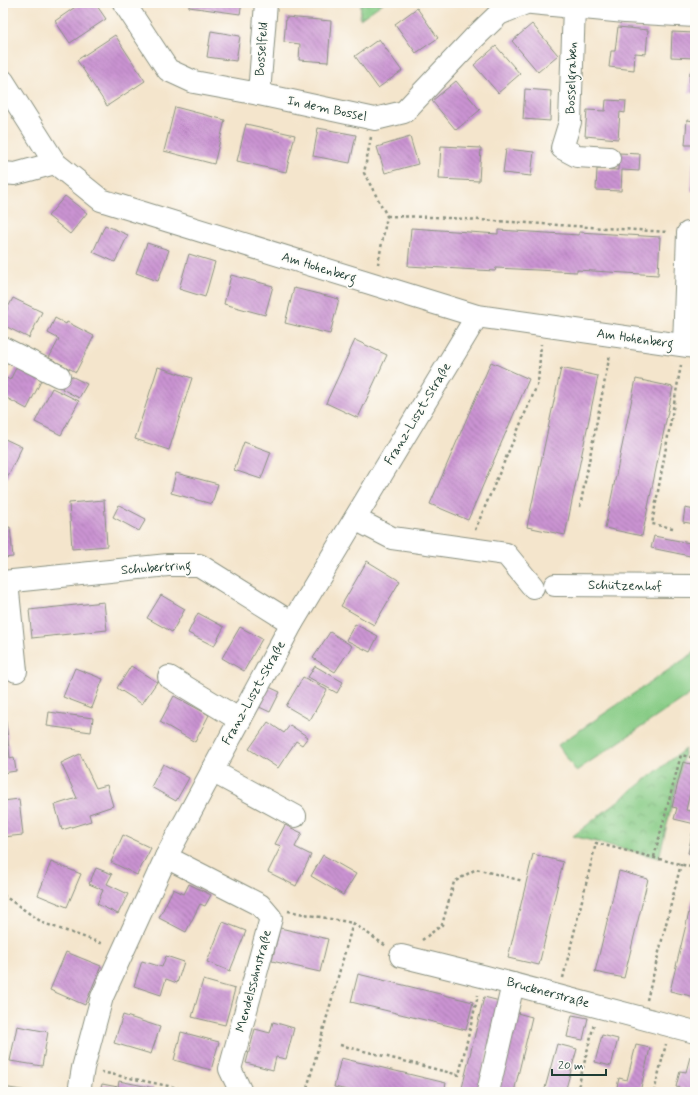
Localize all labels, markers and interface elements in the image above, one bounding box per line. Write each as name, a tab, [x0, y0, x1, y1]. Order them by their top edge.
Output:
street label: Bosselfeld	[252, 21, 272, 76]
street label: Bosselgraben	[562, 41, 584, 115]
street label: In dem Bossel	[286, 92, 368, 126]
street label: Am Hohenberg	[279, 249, 358, 289]
street label: Am Hohenberg	[595, 325, 674, 355]
street label: Franz-Liszt-Straße	[381, 360, 455, 468]
street label: Schubertring	[120, 557, 192, 581]
street label: Schützenhof	[588, 577, 663, 595]
street label: Franz-Liszt-Straße	[218, 638, 290, 748]
street label: Mendelssohnstraße	[232, 928, 276, 1034]
street label: Brucknerstraße	[505, 974, 591, 1012]
scale bar	[552, 1051, 606, 1077]
text: 20 m	[558, 1058, 584, 1074]

